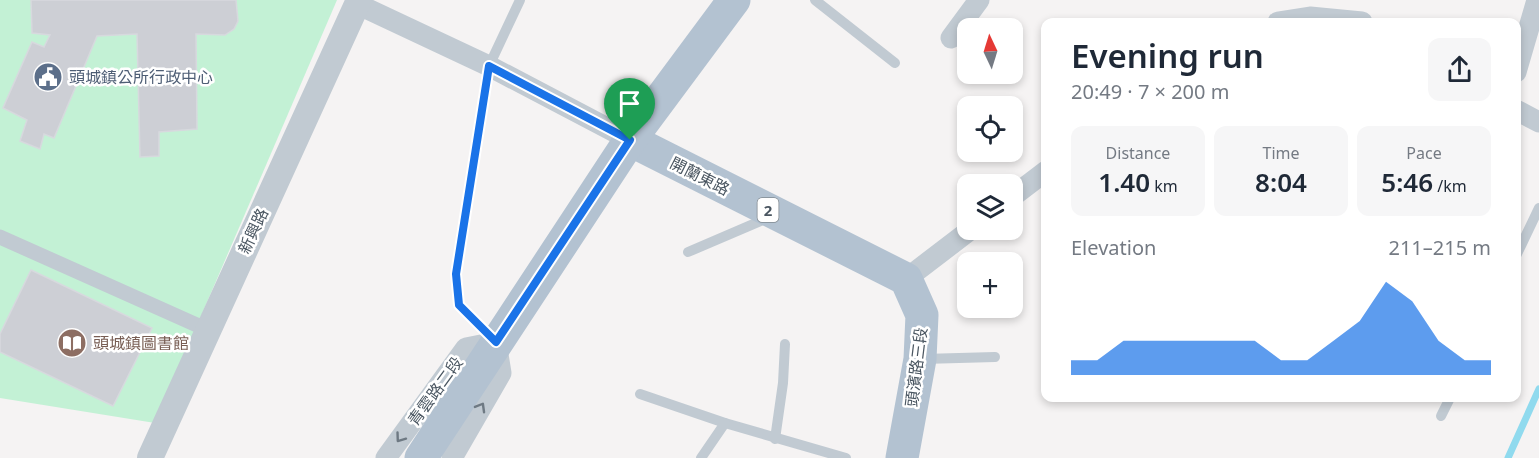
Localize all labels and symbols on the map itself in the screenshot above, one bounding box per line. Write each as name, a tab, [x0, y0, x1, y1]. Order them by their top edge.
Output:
north arrow	[957, 18, 1023, 84]
public building icon: 頭城鎮公所行政中心	[32, 61, 64, 93]
place label: 頭城鎮公所行政中心	[69, 66, 213, 88]
pin	[604, 78, 655, 140]
street label: 開蘭東路	[666, 152, 734, 200]
road number: 2	[758, 198, 778, 222]
street label: 新興路	[233, 205, 273, 257]
street label: 頭濱路三段	[900, 326, 932, 408]
library icon: 頭城鎮圖書館	[56, 327, 88, 359]
place label: 頭城鎮圖書館	[93, 332, 189, 354]
street label: 青雲路二段	[403, 352, 467, 430]
one-way arrow	[474, 403, 485, 413]
one-way arrow	[396, 432, 407, 443]

